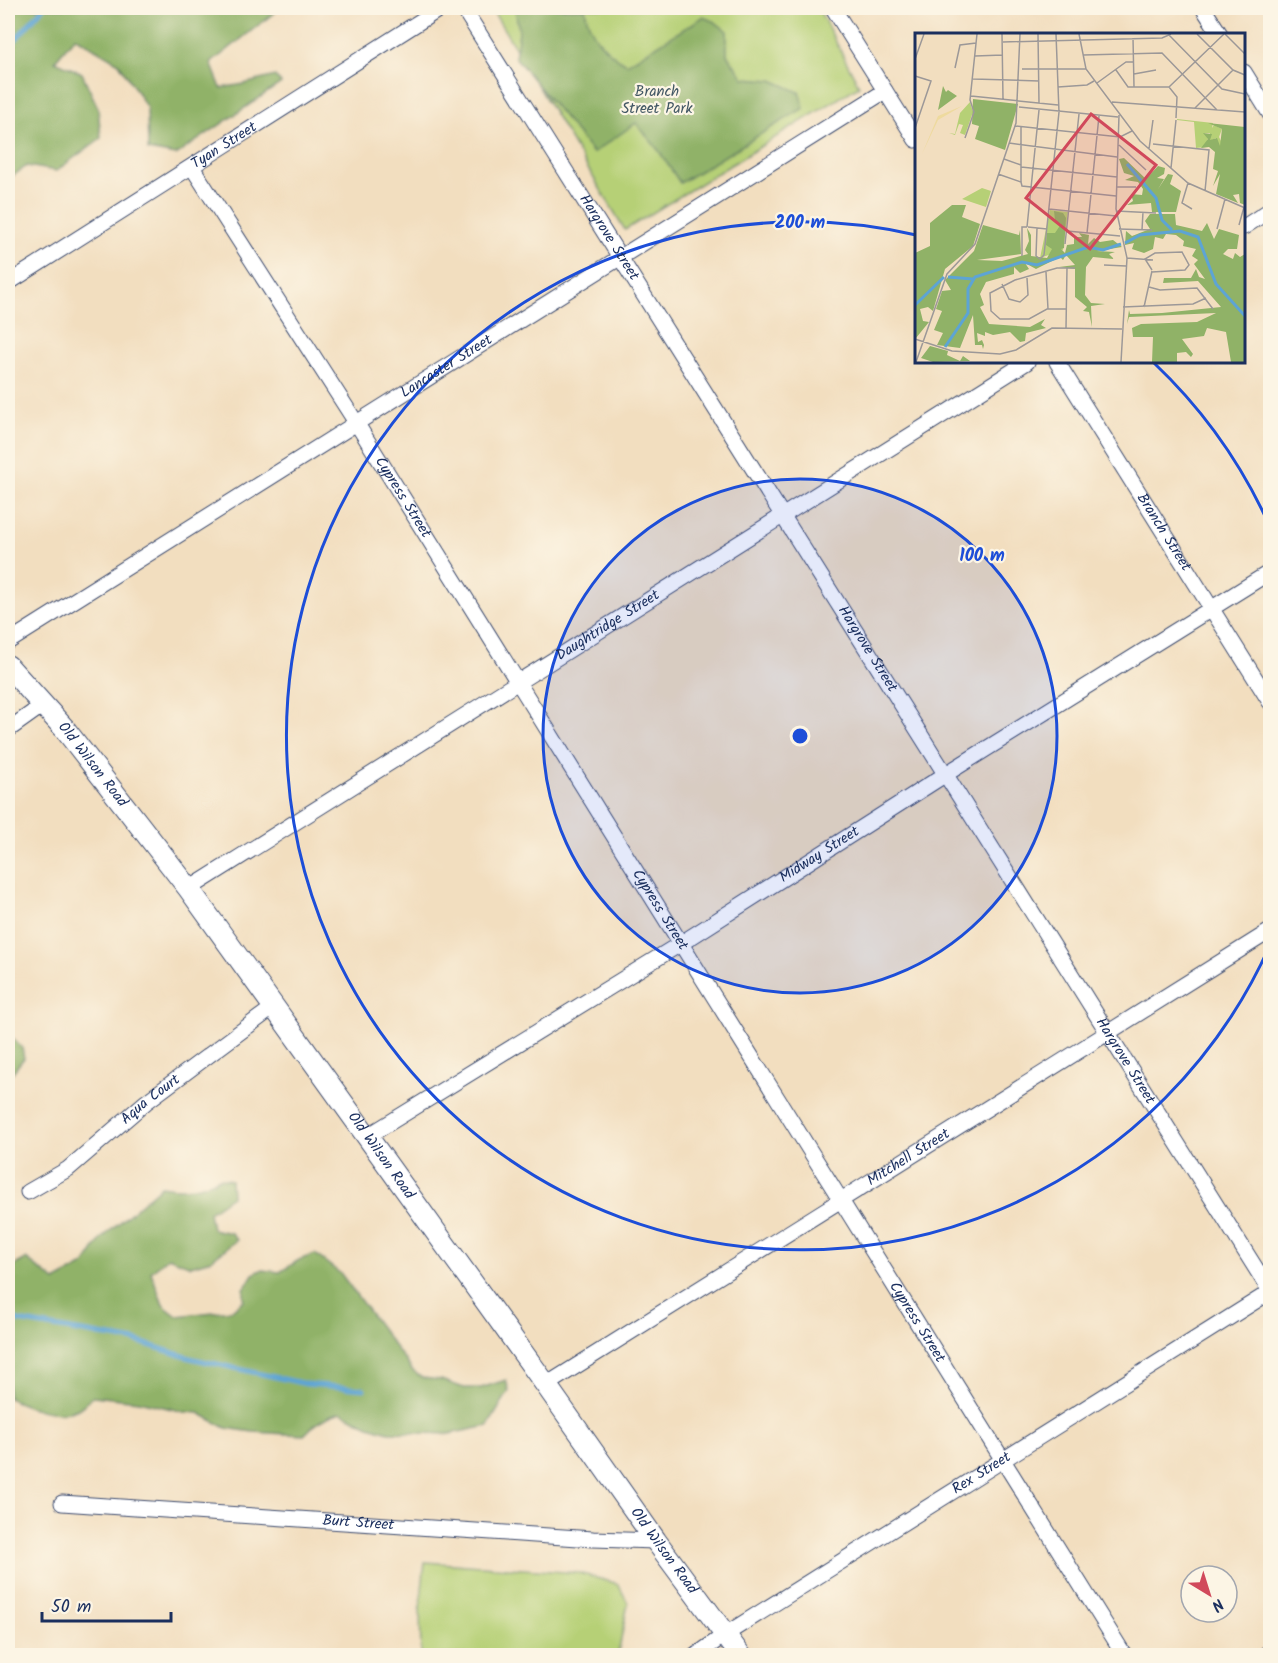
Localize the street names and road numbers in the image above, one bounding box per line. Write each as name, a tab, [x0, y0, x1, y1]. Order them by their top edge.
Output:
street label: Tyan Street	[186, 116, 262, 176]
street label: Hargrove Street	[573, 190, 645, 286]
street label: Lancaster Street	[396, 328, 498, 405]
street label: Cypress Street	[368, 452, 437, 543]
street label: Branch Street	[1130, 488, 1197, 576]
street label: Daughtridge Street	[551, 584, 665, 667]
street label: Hargrove Street	[831, 601, 904, 697]
street label: Old Wilson Road	[52, 716, 134, 813]
street label: Midway Street	[775, 820, 865, 889]
street label: Cypress Street	[625, 865, 694, 955]
street label: Hargrove Street	[1089, 1013, 1162, 1109]
street label: Aqua Court	[115, 1068, 186, 1131]
street label: Old Wilson Road	[341, 1107, 421, 1205]
street label: Mitchell Street	[862, 1122, 955, 1193]
street label: Cypress Street	[883, 1277, 952, 1368]
street label: Rex Street	[947, 1445, 1016, 1501]
street label: Old Wilson Road	[624, 1502, 704, 1600]
street label: Burt Street	[322, 1509, 395, 1537]

